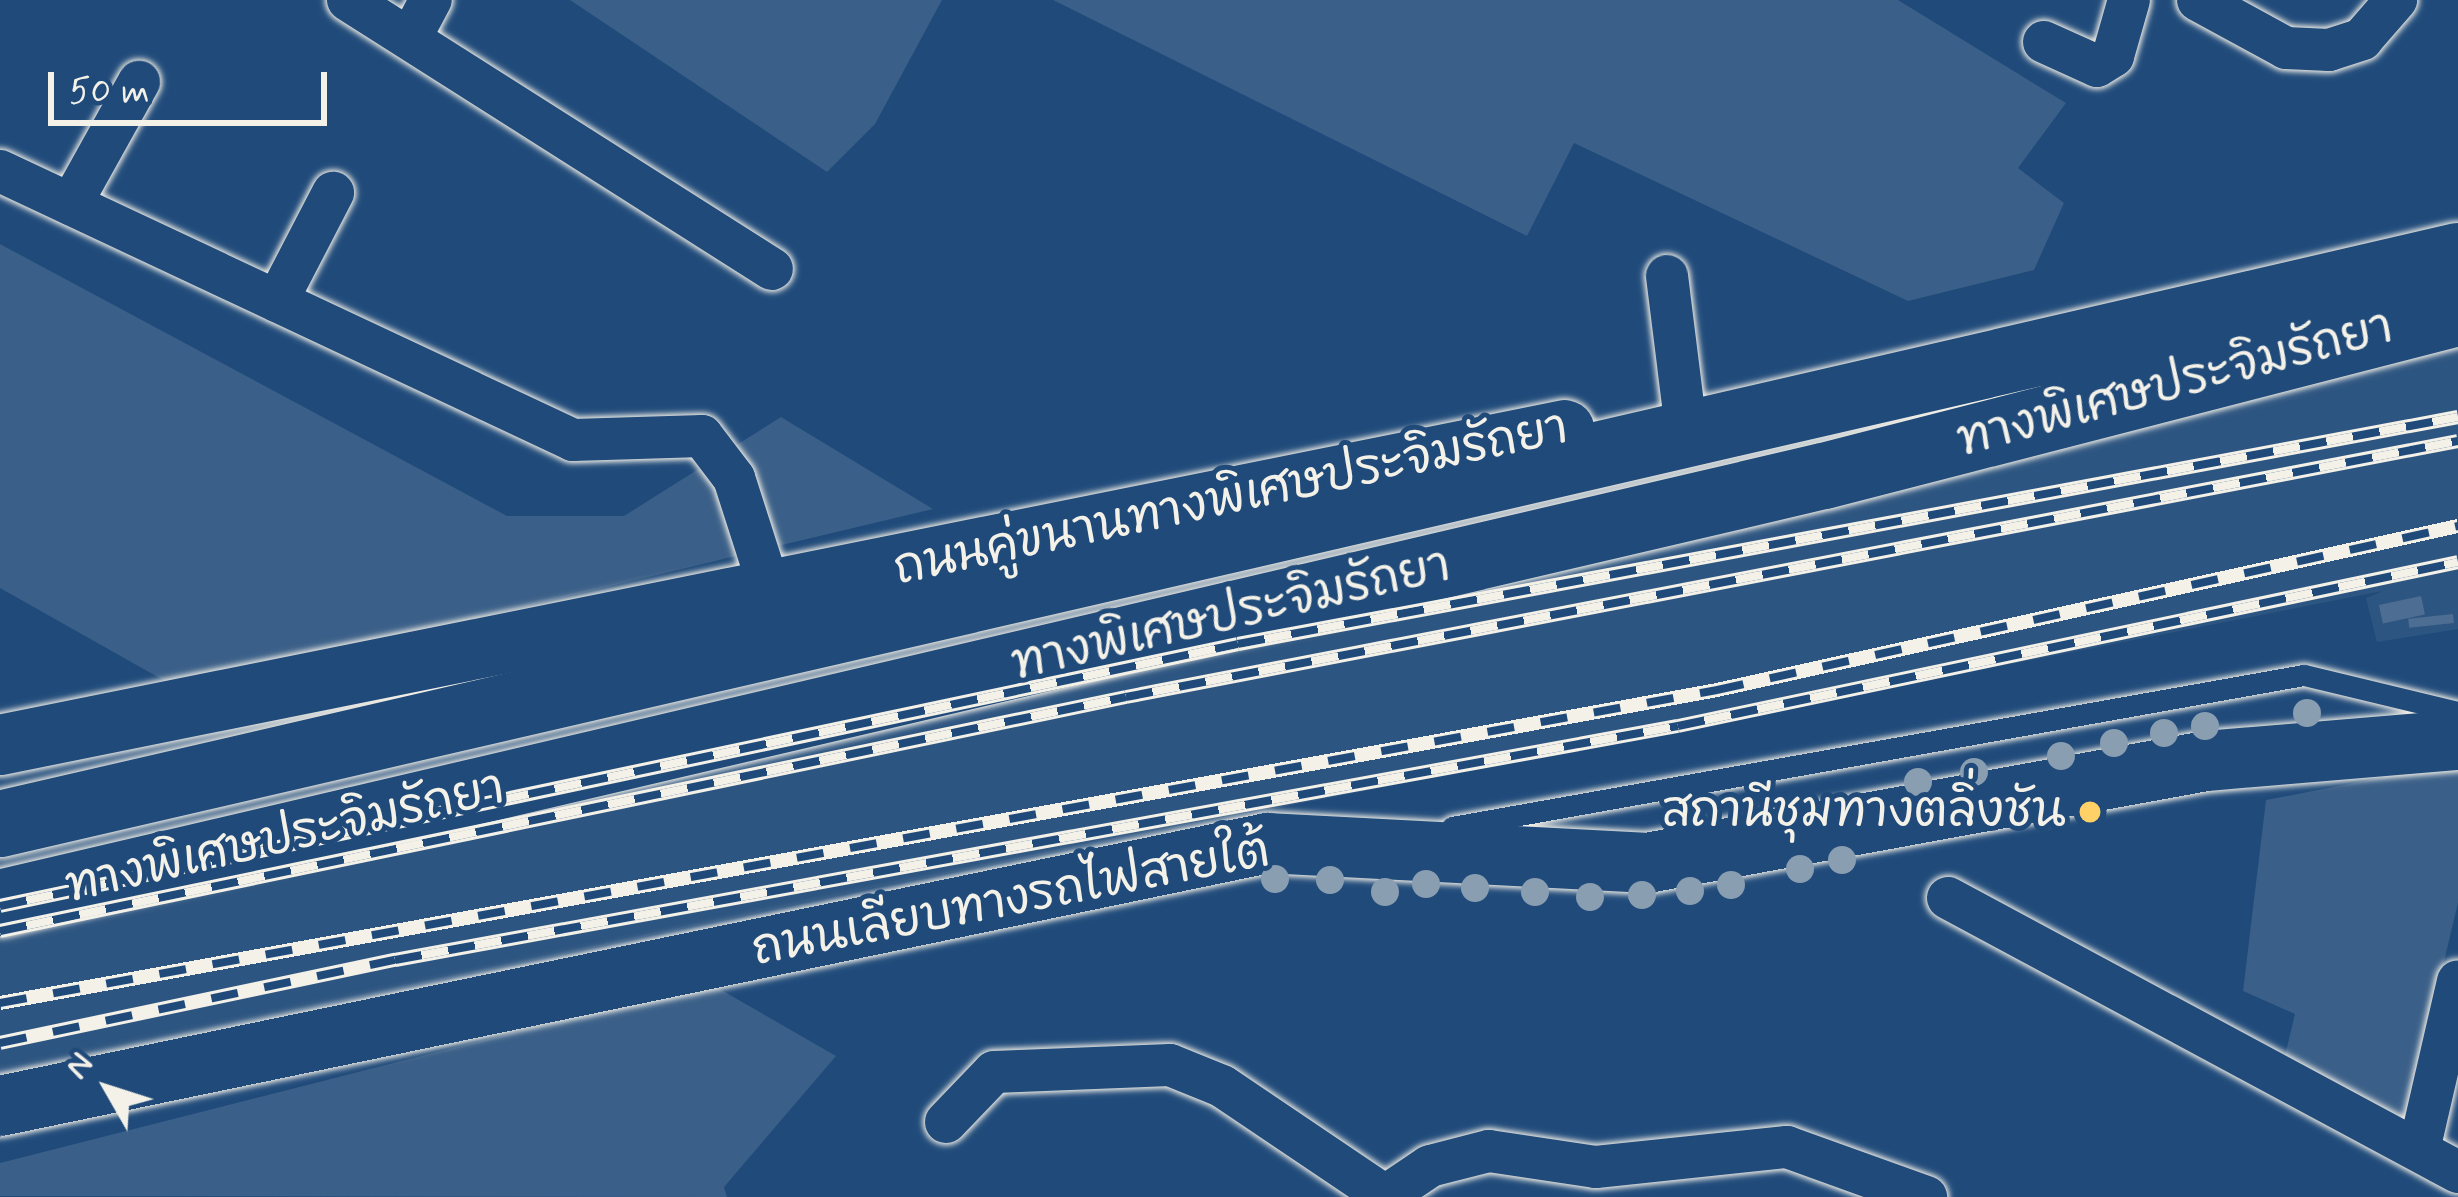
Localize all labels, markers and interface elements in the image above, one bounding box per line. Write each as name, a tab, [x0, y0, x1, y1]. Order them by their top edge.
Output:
scale bar	[54, 48, 333, 122]
text: 50 m	[69, 69, 150, 116]
street label: ทางพิเศษประจิมรัถยา	[1951, 298, 2399, 470]
street label: ถนนคู่ขนานทางพิเศษประจิมรัถยา	[889, 399, 1573, 599]
street label: ทางพิเศษประจิมรัถยา	[1006, 536, 1456, 694]
street label: ทางพิเศษประจิมรัถยา	[60, 759, 510, 917]
place label: สถานีชุมทางตลิ่งชัน	[1662, 783, 2066, 841]
marker: สถานีชุมทางตลิ่งชัน	[2077, 799, 2103, 825]
street label: ถนนเลียบทางรถไฟสายใต้	[747, 823, 1275, 979]
north arrow	[48, 1029, 168, 1149]
text: N	[56, 1044, 104, 1089]

